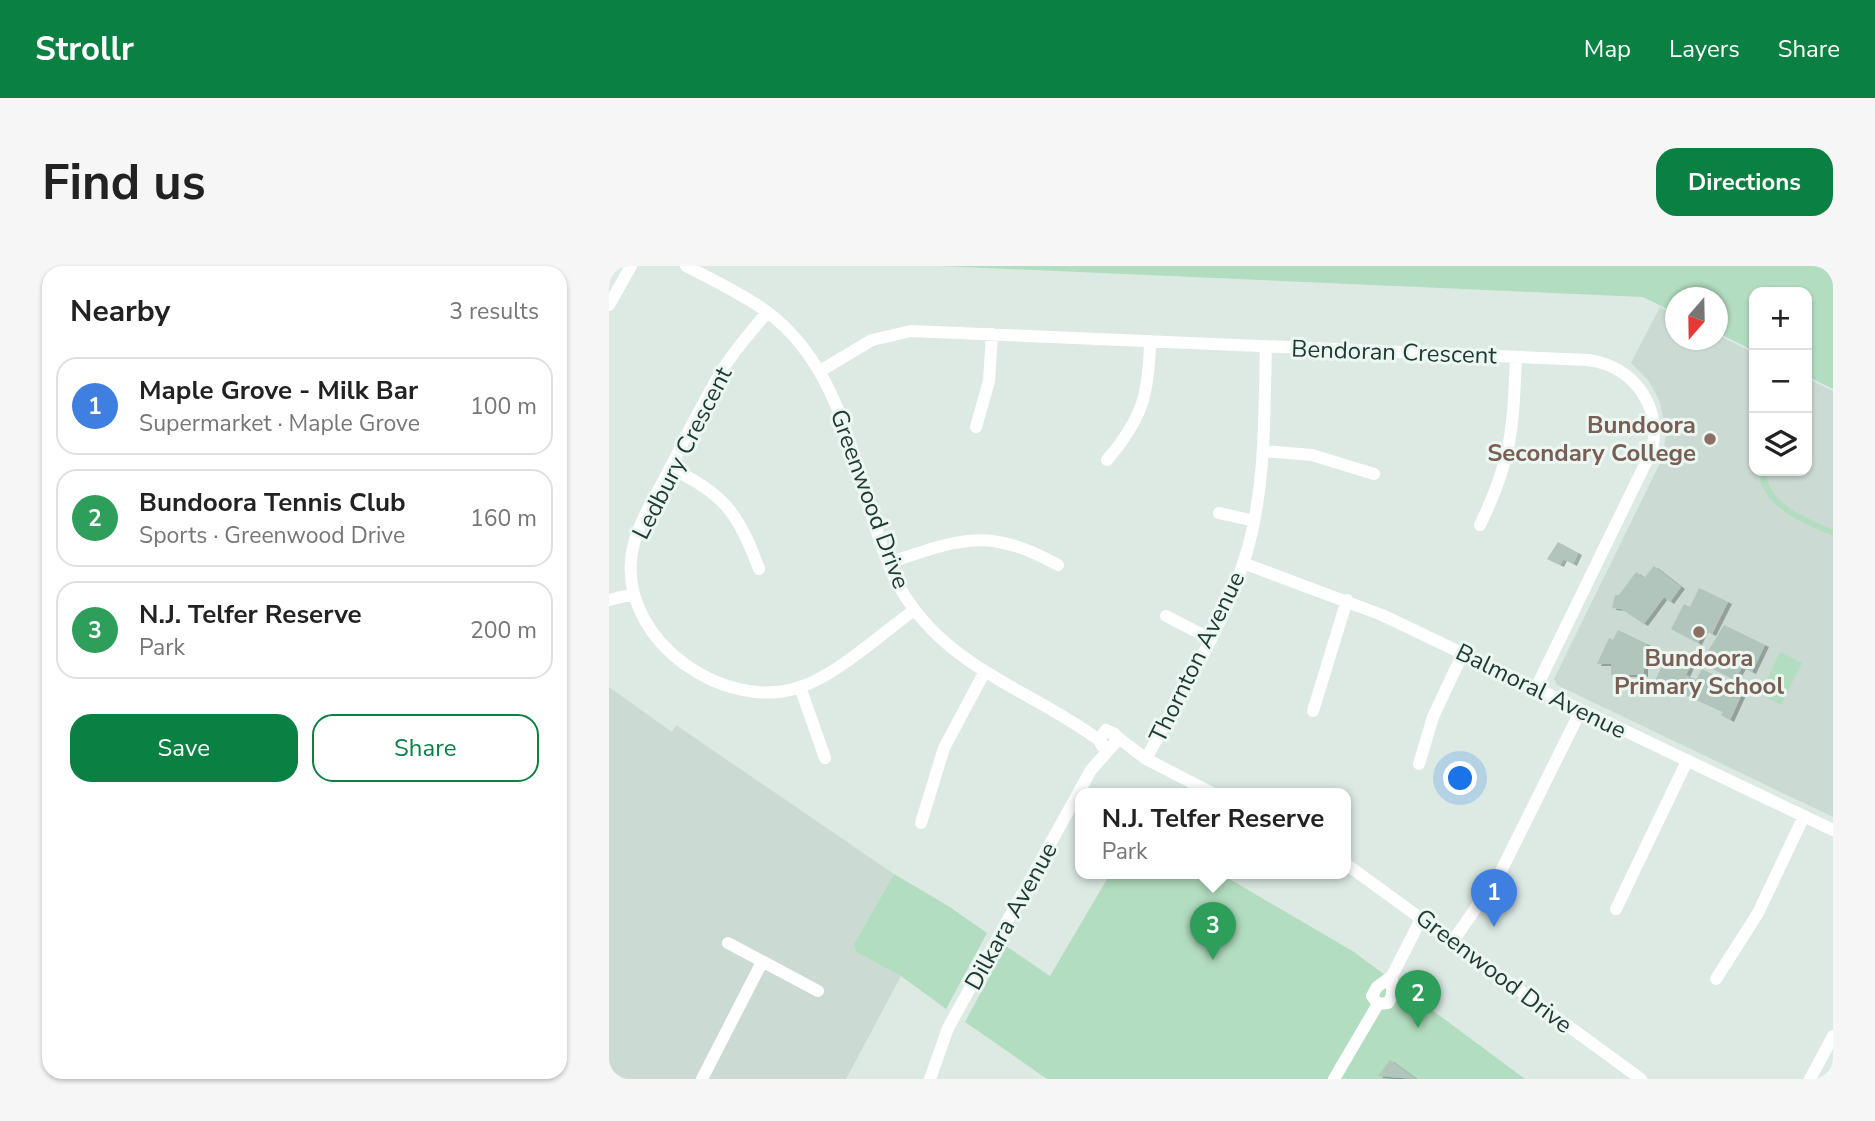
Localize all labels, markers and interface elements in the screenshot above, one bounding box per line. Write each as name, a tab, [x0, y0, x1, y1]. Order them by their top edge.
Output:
text: Strollr	[35, 27, 134, 72]
text: Map	[1584, 33, 1631, 65]
text: Layers	[1669, 33, 1740, 65]
text: Share	[1778, 33, 1840, 65]
button: Directions	[1656, 148, 1833, 216]
text: Find us	[42, 149, 206, 216]
north arrow	[1665, 287, 1728, 350]
map controls	[1749, 287, 1812, 476]
button: +	[1749, 287, 1812, 350]
text: Nearby	[70, 291, 170, 332]
text: 3 results	[449, 296, 539, 327]
street label: Bendoran Crescent	[1291, 332, 1498, 372]
button: −	[1749, 350, 1812, 413]
street label: Ledbury Crescent	[625, 361, 740, 545]
text: Maple Grove - Milk Bar	[139, 373, 418, 408]
text: 1	[88, 391, 102, 422]
text: 100 m	[470, 391, 537, 422]
street label: Greenwood Drive	[823, 405, 917, 593]
text: Supermarket · Maple Grove	[139, 408, 420, 439]
place label: Bundoora Secondary College	[1487, 409, 1696, 469]
button: layers	[1749, 413, 1812, 476]
marker: Bundoora Secondary College	[1702, 431, 1718, 447]
text: Bundoora Tennis Club	[139, 485, 406, 520]
text: 2	[88, 503, 102, 534]
text: 160 m	[470, 503, 537, 534]
text: Sports · Greenwood Drive	[139, 520, 405, 551]
street label: Thornton Avenue	[1142, 566, 1252, 748]
text: N.J. Telfer Reserve	[139, 597, 362, 632]
text: 3	[88, 615, 102, 646]
text: 200 m	[470, 615, 537, 646]
marker: Bundoora Primary School	[1691, 624, 1707, 640]
text: Park	[139, 632, 185, 663]
street label: Balmoral Avenue	[1450, 636, 1632, 746]
place label: Bundoora Primary School	[1614, 642, 1784, 702]
button: Save	[70, 714, 298, 782]
button: Share	[312, 714, 539, 782]
your location	[1443, 761, 1477, 795]
popup	[1075, 788, 1351, 879]
text: N.J. Telfer Reserve	[1102, 801, 1324, 836]
street label: Dilkara Avenue	[957, 836, 1065, 996]
text: Park	[1102, 836, 1148, 867]
pin: 1	[1471, 869, 1517, 927]
street label: Greenwood Drive	[1409, 901, 1579, 1041]
pin: 3	[1190, 902, 1236, 960]
pin: 2	[1395, 970, 1441, 1028]

